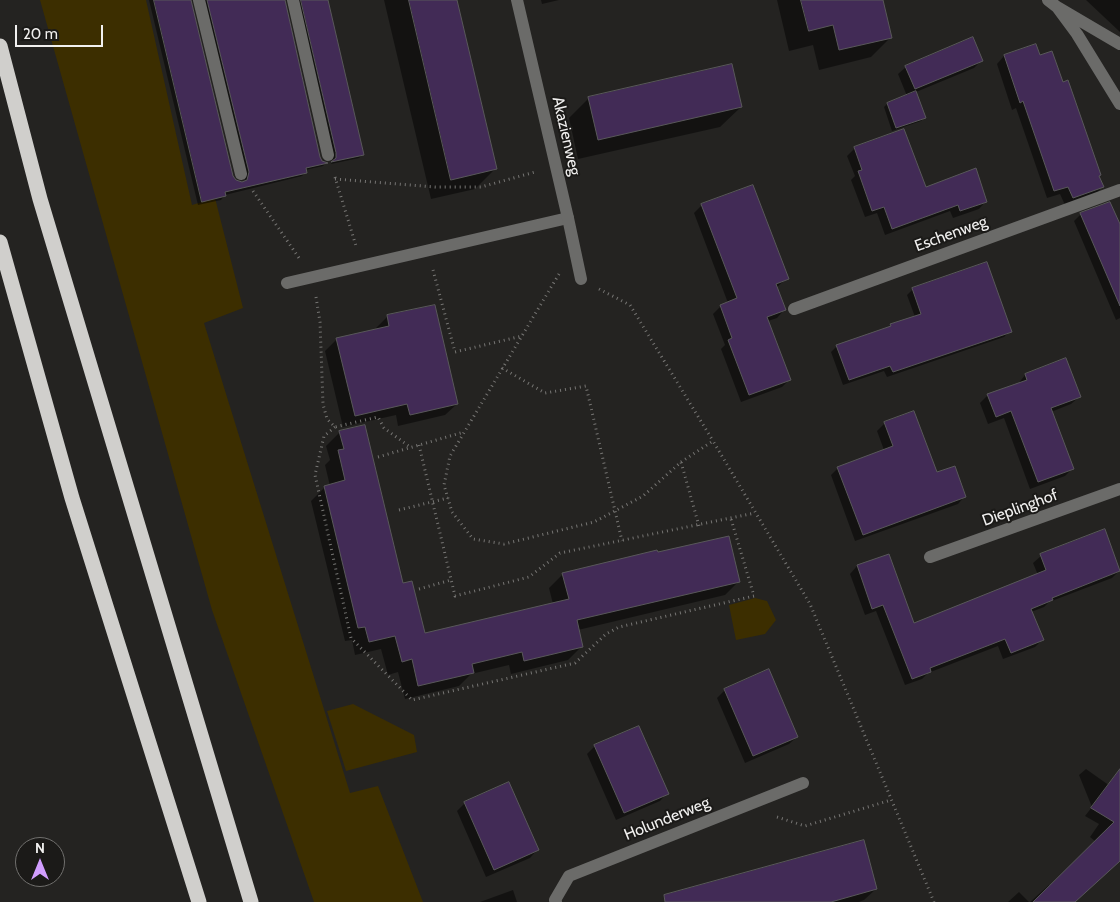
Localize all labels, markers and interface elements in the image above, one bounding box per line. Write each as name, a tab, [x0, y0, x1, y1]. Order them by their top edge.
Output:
scale bar	[18, 15, 105, 47]
text: 20 m	[23, 25, 58, 43]
street label: Akazienweg	[548, 95, 584, 177]
street label: Eschenweg	[912, 212, 990, 256]
street label: Dieplinghof	[980, 486, 1060, 530]
street label: Holunderweg	[621, 793, 713, 845]
north arrow	[15, 837, 65, 887]
text: N	[35, 839, 45, 857]

